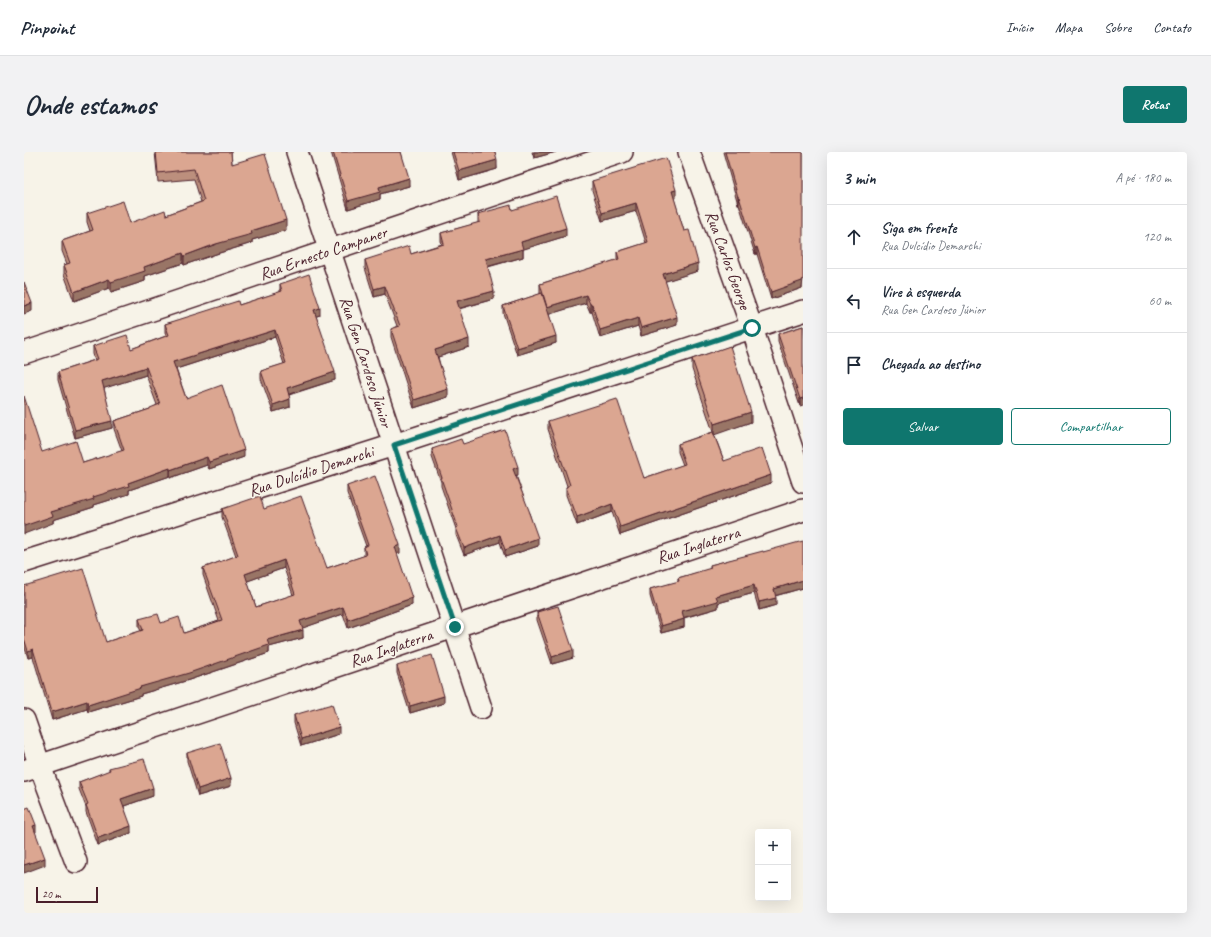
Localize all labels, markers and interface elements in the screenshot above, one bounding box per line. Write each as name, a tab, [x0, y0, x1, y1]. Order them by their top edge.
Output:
text: Pinpoint	[20, 16, 74, 40]
text: Início	[1006, 19, 1033, 36]
text: Mapa	[1055, 19, 1082, 36]
text: Sobre	[1104, 19, 1131, 36]
text: Contato	[1153, 19, 1191, 36]
button: Rotas	[1123, 86, 1187, 123]
text: Onde estamos	[24, 87, 156, 122]
text: 3 min	[843, 168, 876, 189]
text: A pé · 180 m	[1115, 170, 1171, 186]
street label: Rua Carlos George	[700, 208, 756, 314]
text: Siga em frente	[881, 219, 957, 238]
street label: Rua Ernesto Campaner	[256, 221, 391, 285]
icon: ahead	[843, 226, 865, 248]
text: 120 m	[1143, 229, 1171, 245]
text: Rua Dulcídio Demarchi	[881, 238, 981, 254]
text: Vire à esquerda	[881, 283, 960, 302]
icon: left	[843, 290, 865, 312]
text: 60 m	[1149, 293, 1171, 309]
street label: Rua Gen Cardoso Júnior	[335, 294, 398, 432]
text: Rua Gen Cardoso Júnior	[881, 302, 985, 318]
route start	[743, 319, 761, 337]
icon: arrive	[843, 354, 865, 376]
text: Chegada ao destino	[881, 355, 980, 374]
button: Salvar	[843, 408, 1003, 445]
button: Compartilhar	[1011, 408, 1171, 445]
street label: Rua Dulcídio Demarchi	[246, 440, 378, 501]
street label: Rua Inglaterra	[654, 521, 743, 568]
route end	[446, 618, 464, 636]
street label: Rua Inglaterra	[347, 624, 436, 672]
map controls	[755, 829, 791, 901]
button: +	[755, 829, 791, 865]
button: −	[755, 865, 791, 901]
scale bar	[36, 885, 98, 904]
text: 20 m	[42, 887, 61, 901]

